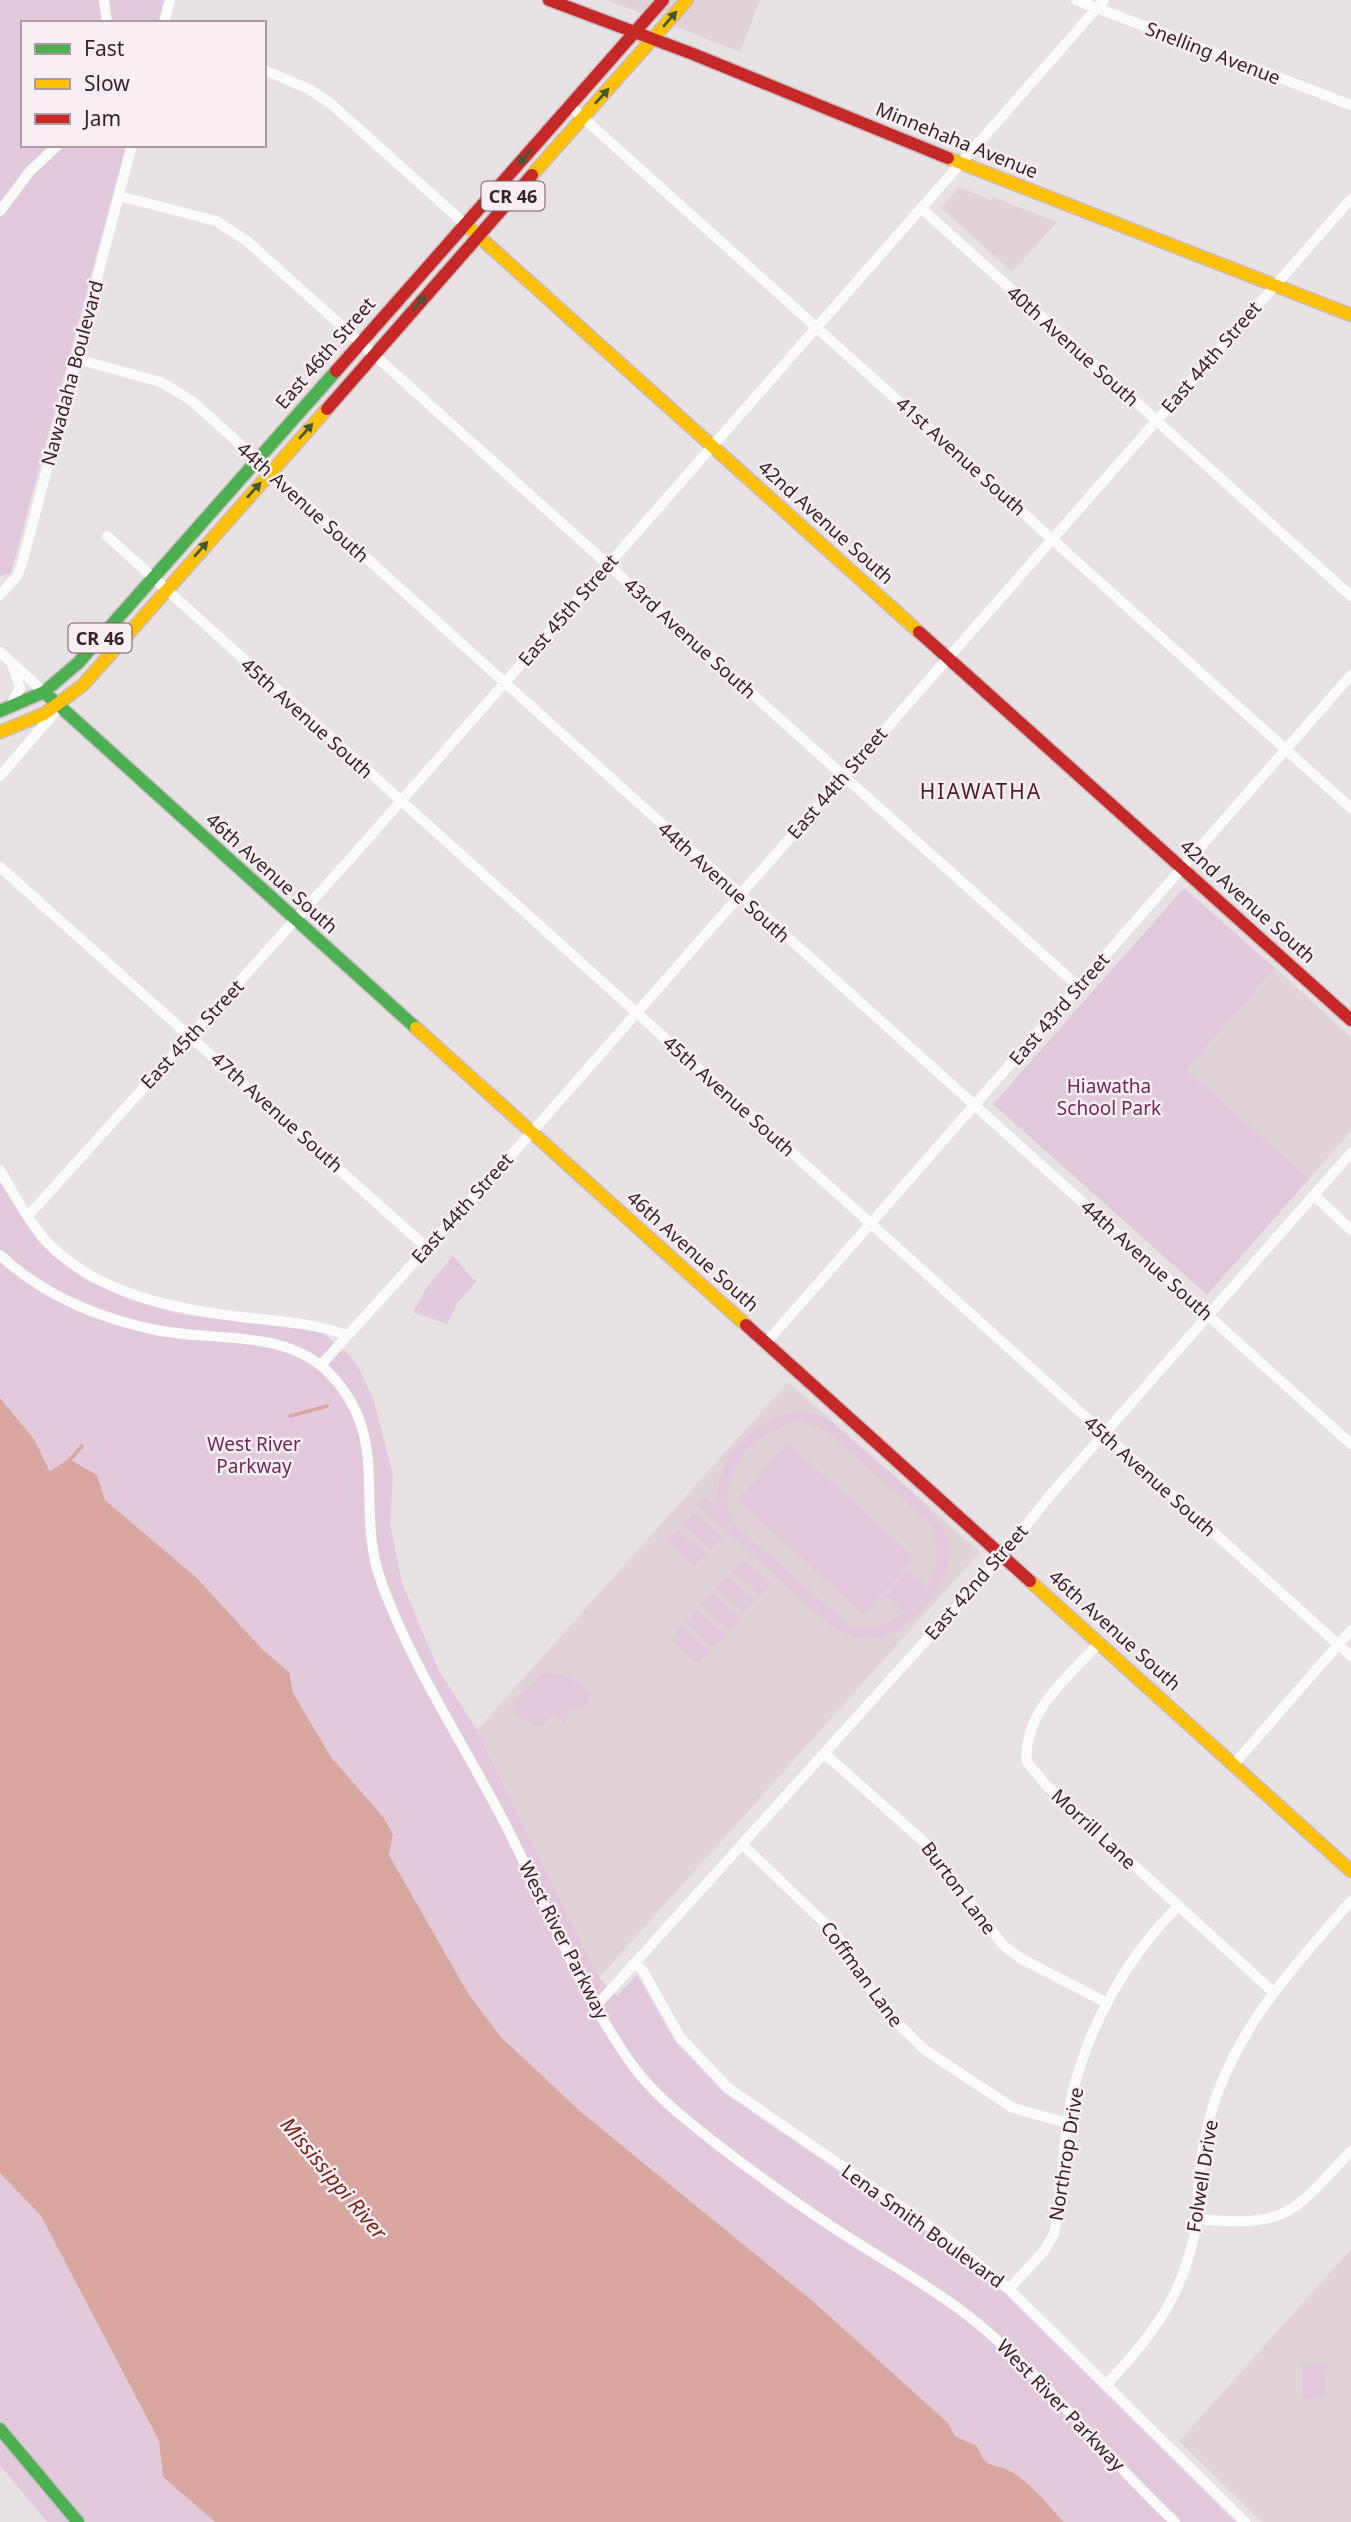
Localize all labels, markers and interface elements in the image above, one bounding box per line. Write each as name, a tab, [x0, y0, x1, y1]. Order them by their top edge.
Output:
one-way arrow	[662, 10, 678, 28]
street label: Snelling Avenue	[1142, 15, 1284, 91]
legend	[21, 21, 266, 147]
text: Fast	[84, 34, 125, 62]
text: Slow	[84, 69, 130, 97]
one-way arrow	[594, 87, 610, 105]
street label: Minnehaha Avenue	[872, 96, 1042, 184]
text: Jam	[82, 104, 121, 132]
one-way arrow	[518, 148, 533, 165]
road number: CR 46	[482, 182, 544, 210]
street label: Nawadaha Boulevard	[35, 278, 109, 468]
street label: 40th Avenue South	[1001, 280, 1145, 412]
street label: East 46th Street	[269, 291, 381, 415]
one-way arrow	[411, 294, 427, 312]
street label: East 44th Street	[1155, 295, 1267, 419]
street label: 41st Avenue South	[890, 391, 1032, 521]
one-way arrow	[298, 422, 314, 440]
street label: 44th Avenue South	[231, 436, 375, 568]
street label: 42nd Avenue South	[753, 454, 899, 590]
one-way arrow	[246, 482, 261, 499]
one-way arrow	[193, 541, 209, 558]
street label: East 45th Street	[512, 548, 624, 672]
street label: 43rd Avenue South	[618, 572, 762, 704]
road number: CR 46	[68, 624, 132, 652]
street label: 45th Avenue South	[235, 652, 379, 784]
street label: East 44th Street	[781, 721, 893, 845]
district label: HIAWATHA	[920, 777, 1042, 805]
street label: 46th Avenue South	[200, 807, 344, 939]
street label: 44th Avenue South	[652, 816, 796, 948]
street label: 42nd Avenue South	[1175, 833, 1321, 969]
street label: East 43rd Street	[1003, 947, 1115, 1071]
street label: East 45th Street	[135, 974, 249, 1094]
street label: 45th Avenue South	[657, 1030, 801, 1162]
street label: 47th Avenue South	[205, 1046, 349, 1178]
park label: Hiawatha School Park	[1057, 1073, 1161, 1121]
street label: East 44th Street	[405, 1147, 519, 1269]
street label: 46th Avenue South	[621, 1185, 765, 1317]
street label: 44th Avenue South	[1075, 1194, 1219, 1326]
street label: 45th Avenue South	[1078, 1410, 1222, 1542]
park label: West River Parkway	[207, 1431, 301, 1479]
street label: East 42nd Street	[919, 1519, 1034, 1645]
street label: 46th Avenue South	[1043, 1564, 1187, 1696]
street label: Morrill Lane	[1046, 1783, 1142, 1875]
street label: Burton Lane	[915, 1836, 1003, 1940]
street label: West River Parkway	[513, 1856, 615, 2024]
street label: Coffman Lane	[815, 1916, 909, 2032]
street label: Northrop Drive	[1043, 2085, 1089, 2223]
water label: Mississippi River	[275, 2111, 394, 2246]
street label: Folwell Drive	[1180, 2118, 1224, 2234]
street label: Lena Smith Boulevard	[836, 2158, 1010, 2294]
street label: West River Parkway	[991, 2333, 1131, 2477]

